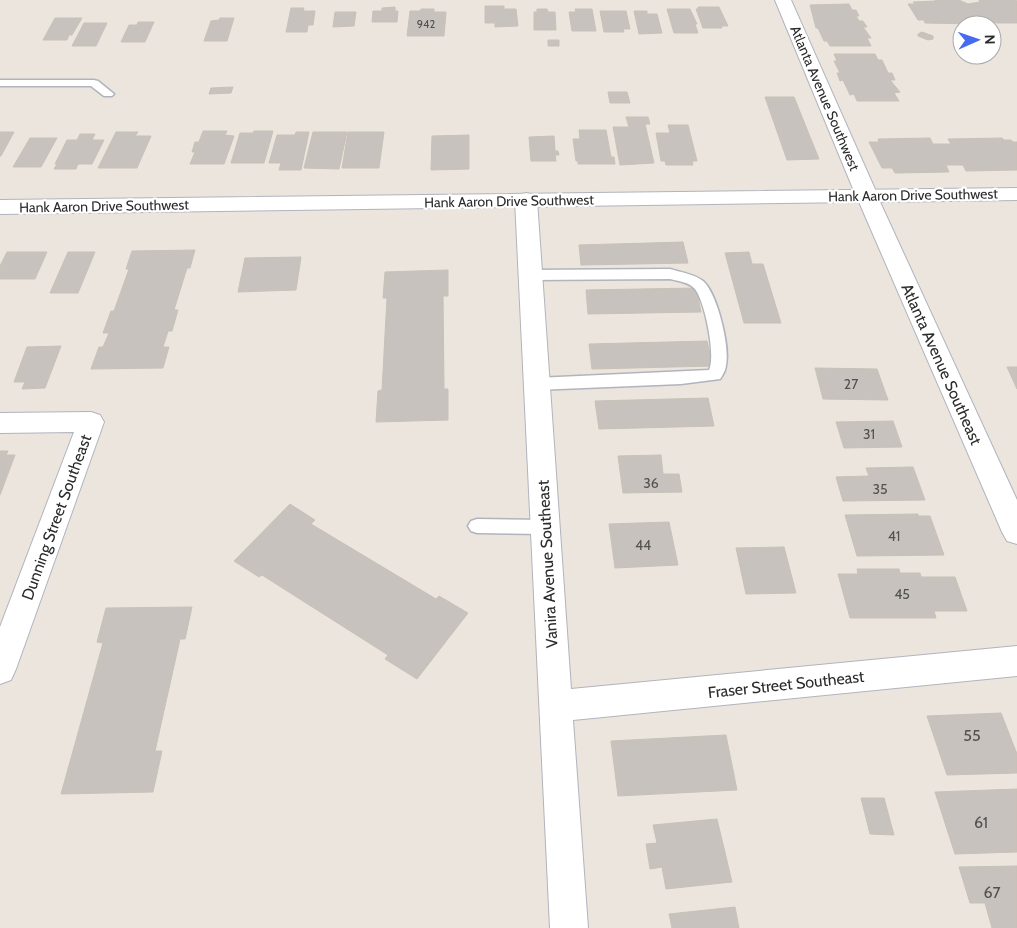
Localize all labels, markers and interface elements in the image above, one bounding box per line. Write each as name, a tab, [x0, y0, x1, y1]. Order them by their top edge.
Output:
north arrow	[952, 15, 1002, 65]
house number: 942	[417, 17, 435, 31]
street label: Atlanta Avenue Southwest	[786, 23, 864, 174]
text: N	[981, 34, 999, 45]
street label: Hank Aaron Drive Southwest	[828, 185, 998, 205]
street label: Hank Aaron Drive Southwest	[424, 191, 594, 211]
street label: Hank Aaron Drive Southwest	[19, 196, 189, 216]
street label: Atlanta Avenue Southeast	[897, 281, 986, 448]
house number: 27	[844, 375, 858, 393]
house number: 31	[863, 425, 875, 443]
street label: Dunning Street Southeast	[18, 431, 96, 603]
house number: 36	[643, 474, 659, 492]
street label: Vanira Avenue Southeast	[534, 479, 561, 648]
house number: 35	[872, 480, 888, 498]
house number: 41	[888, 527, 900, 545]
house number: 44	[635, 536, 651, 554]
house number: 45	[894, 585, 910, 603]
street label: Fraser Street Southeast	[707, 667, 866, 702]
house number: 55	[963, 726, 981, 745]
house number: 61	[974, 813, 988, 832]
house number: 67	[983, 883, 1001, 902]

